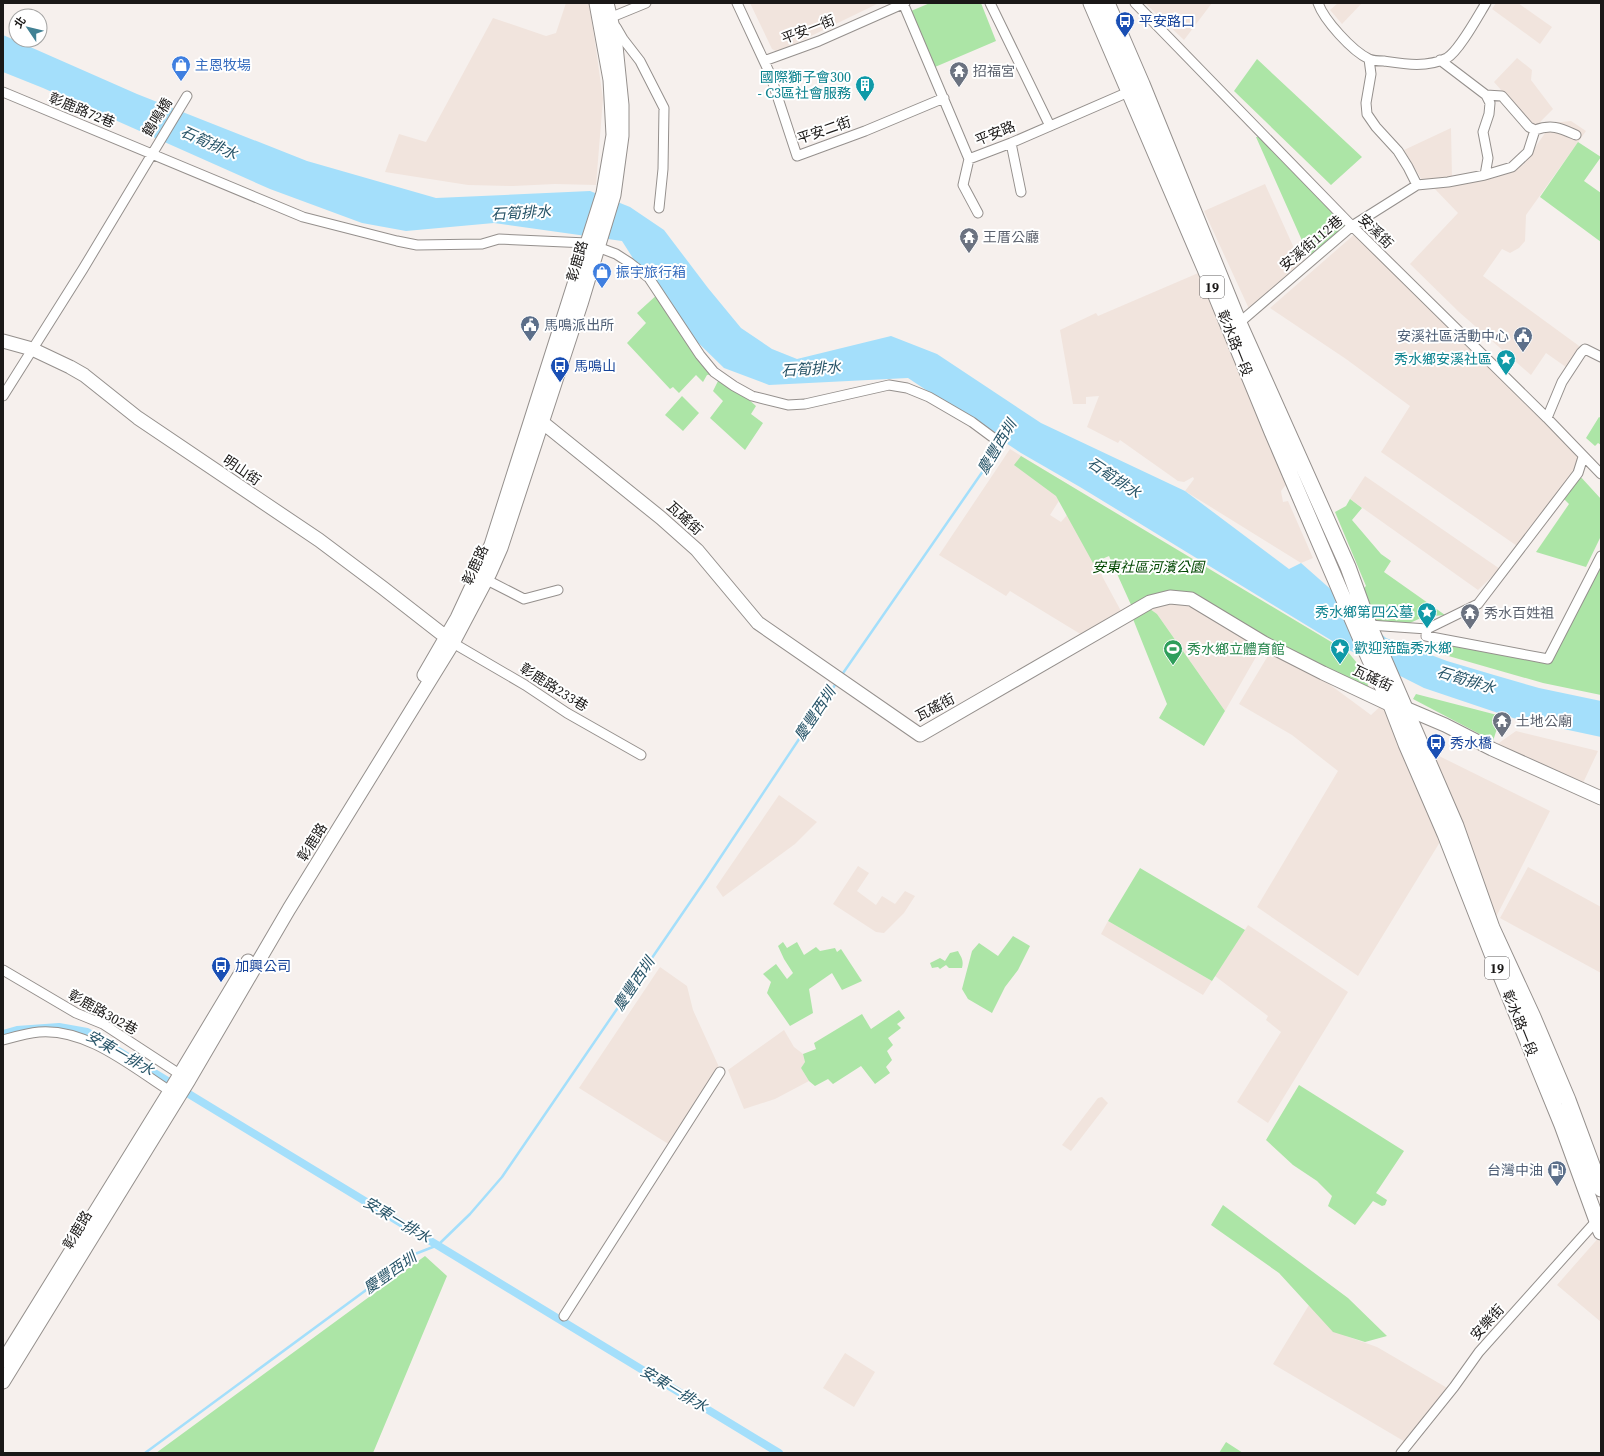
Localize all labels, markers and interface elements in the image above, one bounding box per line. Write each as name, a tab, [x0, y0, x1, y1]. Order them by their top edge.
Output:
north arrow	[8, 8, 48, 48]
street label: 平安一街	[778, 10, 838, 48]
bus stop icon: 平安路口	[1114, 10, 1136, 38]
place label: 平安路口	[1139, 11, 1195, 31]
text: 北	[11, 14, 30, 31]
shop icon: 主恩牧場	[170, 54, 192, 82]
place label: 主恩牧場	[195, 55, 251, 75]
temple icon: 招福宮	[948, 60, 970, 88]
place label: 招福宮	[973, 61, 1015, 81]
place label: 國際獅子會300 - C3區社會服務	[758, 67, 851, 103]
building icon: 國際獅子會300 - C3區社會服務	[854, 74, 876, 102]
street label: 彰鹿路72巷	[46, 88, 118, 132]
street label: 鶴鳴橋	[137, 94, 177, 140]
street label: 平安二街	[794, 111, 854, 149]
street label: 平安路	[972, 116, 1018, 150]
water label: 石筍排水	[178, 121, 242, 165]
water label: 石筍排水	[490, 200, 552, 225]
street label: 安溪街	[1354, 209, 1398, 253]
street label: 安溪街112巷	[1275, 211, 1347, 275]
temple icon: 王厝公廳	[958, 226, 980, 254]
place label: 王厝公廳	[983, 227, 1039, 247]
street label: 彰鹿路	[562, 238, 592, 284]
shop icon: 振宇旅行箱	[591, 261, 613, 289]
place label: 振宇旅行箱	[616, 262, 686, 282]
road number: 19	[1200, 276, 1224, 298]
street label: 彰水路一段	[1213, 307, 1257, 379]
public building icon: 馬鳴派出所	[519, 314, 541, 342]
place label: 馬鳴派出所	[544, 315, 614, 335]
public building icon: 安溪社區活動中心	[1512, 325, 1534, 353]
place label: 安溪社區活動中心	[1397, 326, 1509, 346]
place icon: 秀水鄉安溪社區	[1495, 348, 1517, 376]
place label: 秀水鄉安溪社區	[1394, 349, 1492, 369]
bus stop icon: 馬鳴山	[549, 355, 571, 383]
place label: 馬鳴山	[574, 356, 616, 376]
water label: 石筍排水	[780, 356, 843, 381]
water label: 慶豐西圳	[972, 414, 1022, 478]
street label: 明山街	[219, 450, 265, 490]
water label: 石筍排水	[1084, 452, 1146, 504]
street label: 瓦磘街	[663, 497, 707, 539]
street label: 彰鹿路	[457, 542, 493, 588]
park label: 安東社區河濱公園	[1092, 557, 1206, 577]
place icon: 秀水鄉第四公墓	[1416, 601, 1438, 629]
place label: 秀水鄉第四公墓	[1315, 602, 1413, 622]
temple icon: 秀水百姓祖	[1459, 602, 1481, 630]
place label: 秀水百姓祖	[1484, 603, 1554, 623]
place icon: 歡迎蒞臨秀水鄉	[1329, 637, 1351, 665]
sports icon: 秀水鄉立體育館	[1162, 638, 1184, 666]
place label: 歡迎蒞臨秀水鄉	[1354, 638, 1452, 658]
place label: 秀水鄉立體育館	[1187, 639, 1285, 659]
street label: 彰鹿路233巷	[516, 658, 592, 716]
street label: 瓦磘街	[1350, 660, 1396, 696]
water label: 石筍排水	[1434, 661, 1499, 699]
water label: 慶豐西圳	[789, 681, 841, 744]
street label: 瓦磘街	[912, 688, 958, 726]
temple icon: 土地公廟	[1491, 710, 1513, 738]
place label: 土地公廟	[1516, 711, 1572, 731]
bus stop icon: 秀水橋	[1425, 732, 1447, 760]
place label: 秀水橋	[1450, 733, 1492, 753]
street label: 彰鹿路	[292, 819, 332, 865]
water label: 慶豐西圳	[608, 951, 660, 1014]
bus stop icon: 加興公司	[210, 955, 232, 983]
place label: 加興公司	[235, 956, 291, 976]
road number: 19	[1485, 957, 1509, 979]
street label: 彰鹿路302巷	[64, 985, 142, 1039]
street label: 彰水路一段	[1498, 987, 1542, 1059]
water label: 安東一排水	[83, 1025, 159, 1081]
fuel station icon: 台灣中油	[1546, 1159, 1568, 1187]
place label: 台灣中油	[1487, 1160, 1543, 1180]
water label: 安東一排水	[360, 1191, 436, 1248]
street label: 彰鹿路	[58, 1207, 96, 1253]
water label: 慶豐西圳	[359, 1246, 422, 1298]
street label: 安樂街	[1466, 1300, 1508, 1344]
water label: 安東一排水	[637, 1360, 713, 1417]

